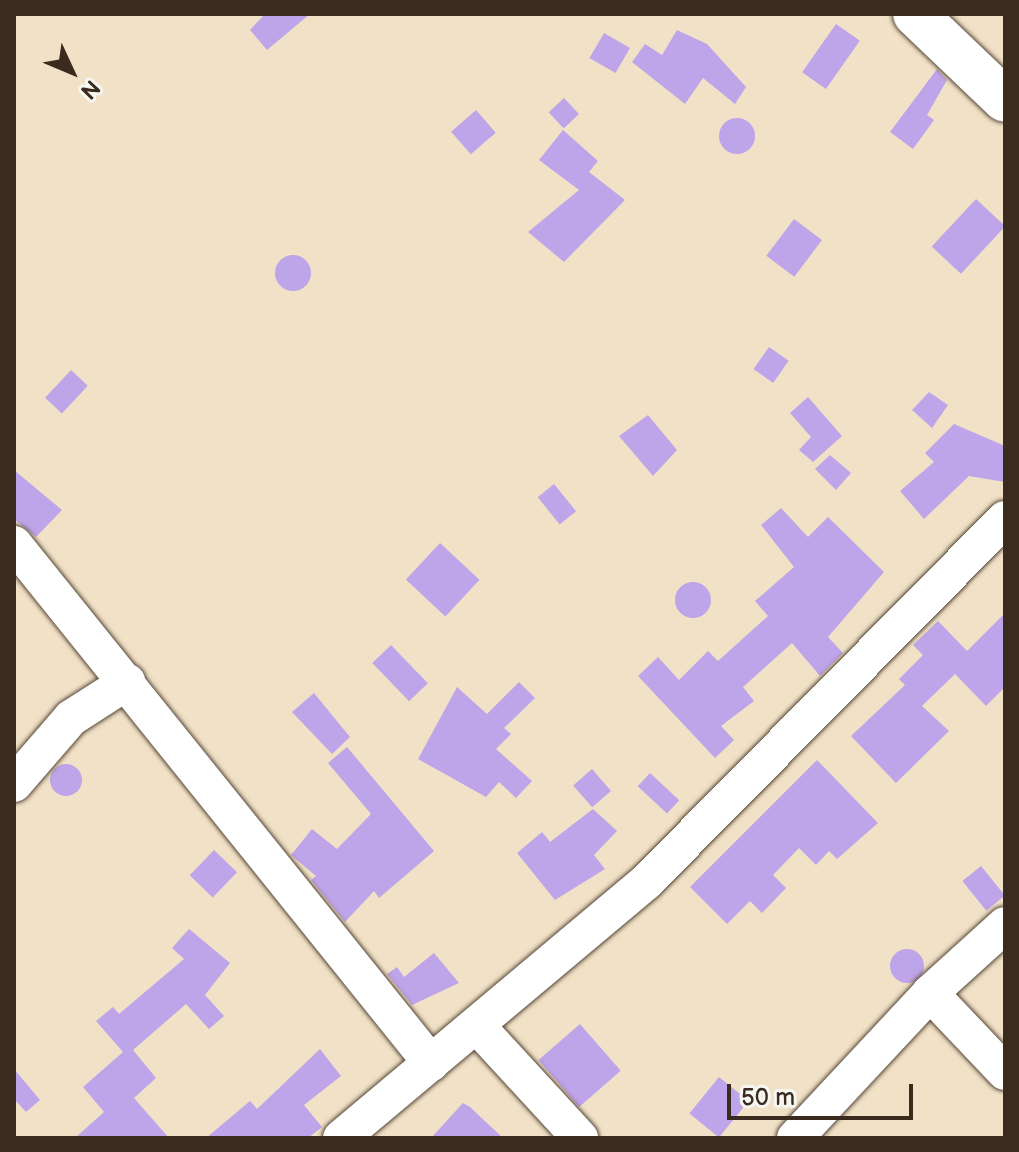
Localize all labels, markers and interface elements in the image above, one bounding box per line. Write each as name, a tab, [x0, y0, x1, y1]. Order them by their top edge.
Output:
north arrow	[32, 32, 112, 112]
text: N	[74, 74, 105, 104]
scale bar	[731, 1068, 917, 1118]
text: 50 m	[741, 1083, 795, 1112]

